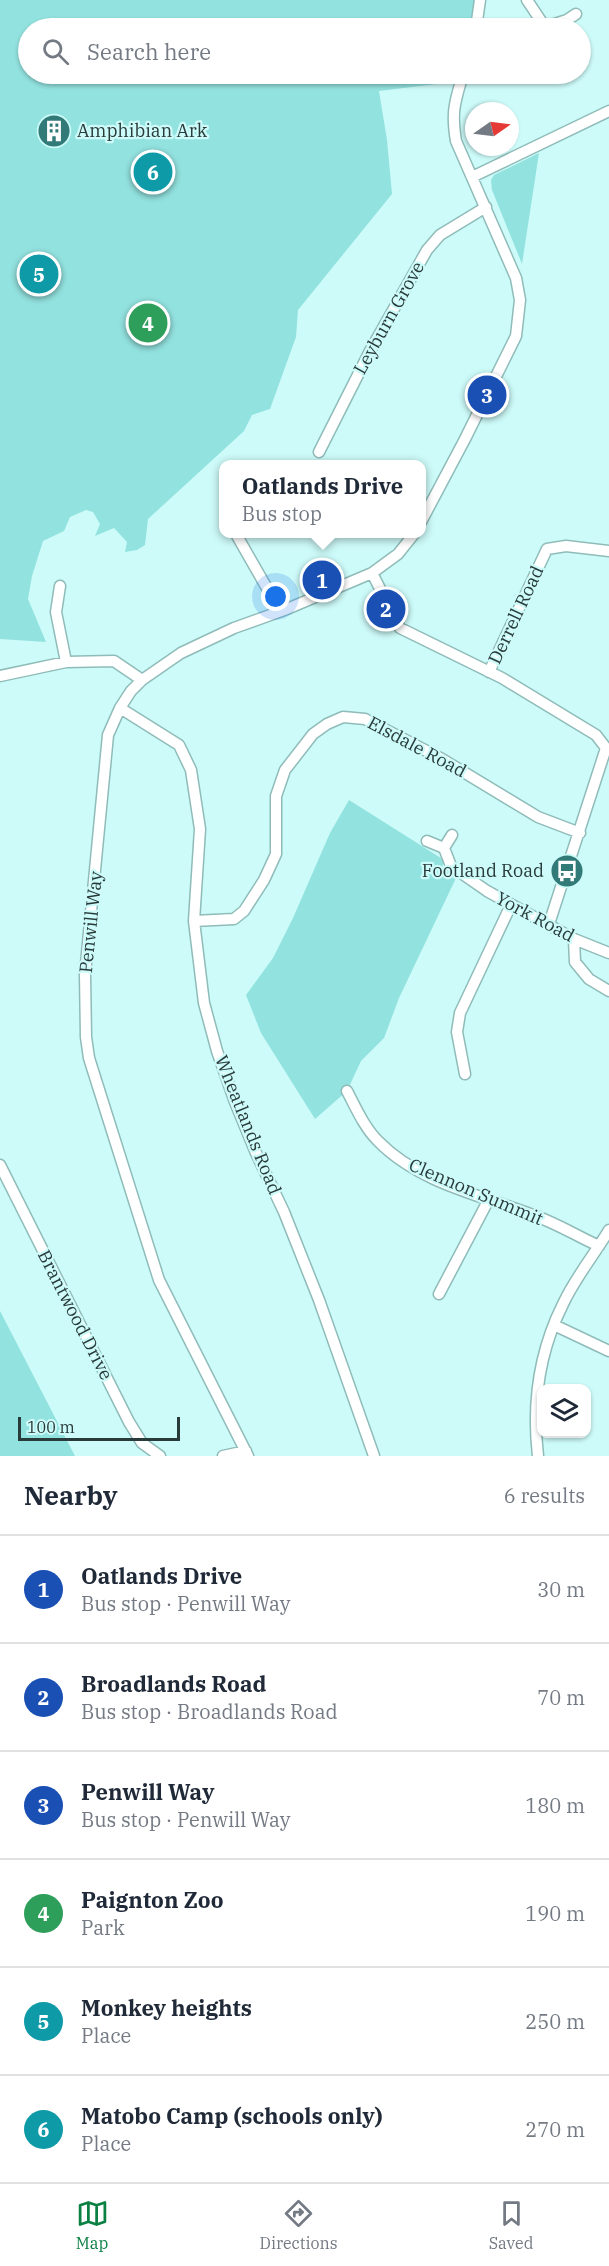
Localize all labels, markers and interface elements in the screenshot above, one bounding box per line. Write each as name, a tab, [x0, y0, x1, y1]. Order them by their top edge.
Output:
search box	[18, 18, 591, 84]
icon: search	[39, 35, 72, 68]
text: Search here	[87, 37, 211, 66]
north arrow	[465, 102, 519, 156]
building icon: Amphibian Ark	[36, 113, 72, 149]
place label: Amphibian Ark	[77, 119, 208, 142]
pin: 6	[134, 150, 172, 195]
pin: 5	[20, 252, 58, 296]
street label: Leyburn Grove	[348, 257, 429, 378]
pin: 4	[128, 300, 168, 346]
pin: 3	[468, 372, 506, 418]
popup	[219, 460, 426, 538]
text: Oatlands Drive	[242, 471, 403, 500]
text: Bus stop	[242, 500, 322, 527]
pin: 1	[302, 558, 342, 602]
street label: Derrell Road	[483, 562, 548, 668]
your location	[261, 582, 290, 611]
pin: 2	[366, 586, 406, 632]
street label: Elsdale Road	[364, 711, 471, 782]
bus stop icon: Footland Road	[549, 853, 585, 889]
place label: Footland Road	[422, 859, 544, 882]
street label: Penwill Way	[74, 870, 107, 974]
street label: York Road	[492, 886, 579, 947]
street label: Wheatlands Road	[210, 1052, 287, 1198]
street label: Clennon Summit	[406, 1153, 547, 1230]
street label: Brantwood Drive	[33, 1246, 118, 1384]
map controls	[537, 1384, 591, 1438]
button: layers	[537, 1384, 591, 1438]
scale bar	[18, 1414, 180, 1442]
text: 100 m	[27, 1417, 75, 1437]
text: Nearby	[24, 1478, 118, 1512]
text: 6 results	[504, 1482, 585, 1509]
text: Oatlands Drive	[81, 1561, 242, 1590]
text: 1	[38, 1576, 50, 1603]
text: 30 m	[537, 1576, 585, 1603]
text: Bus stop · Penwill Way	[81, 1590, 290, 1617]
text: Broadlands Road	[81, 1669, 266, 1698]
text: 2	[38, 1684, 50, 1711]
text: 70 m	[537, 1684, 585, 1711]
text: Bus stop · Broadlands Road	[81, 1698, 338, 1725]
text: Penwill Way	[81, 1777, 215, 1806]
text: 3	[38, 1792, 50, 1819]
text: 180 m	[525, 1792, 585, 1819]
text: Bus stop · Penwill Way	[81, 1806, 290, 1833]
text: Paignton Zoo	[81, 1885, 224, 1914]
text: 4	[38, 1900, 50, 1927]
text: 190 m	[525, 1900, 585, 1927]
text: Park	[81, 1914, 125, 1941]
text: Monkey heights	[81, 1993, 252, 2022]
text: 5	[38, 2008, 50, 2035]
text: 250 m	[525, 2008, 585, 2035]
text: Place	[81, 2022, 131, 2049]
text: Matobo Camp (schools only)	[81, 2101, 383, 2130]
text: 6	[38, 2116, 50, 2143]
text: 270 m	[525, 2116, 585, 2143]
text: Place	[81, 2130, 131, 2157]
tab: Map	[76, 2197, 109, 2253]
tab: Directions	[260, 2197, 338, 2253]
tab: Saved	[489, 2197, 533, 2253]

